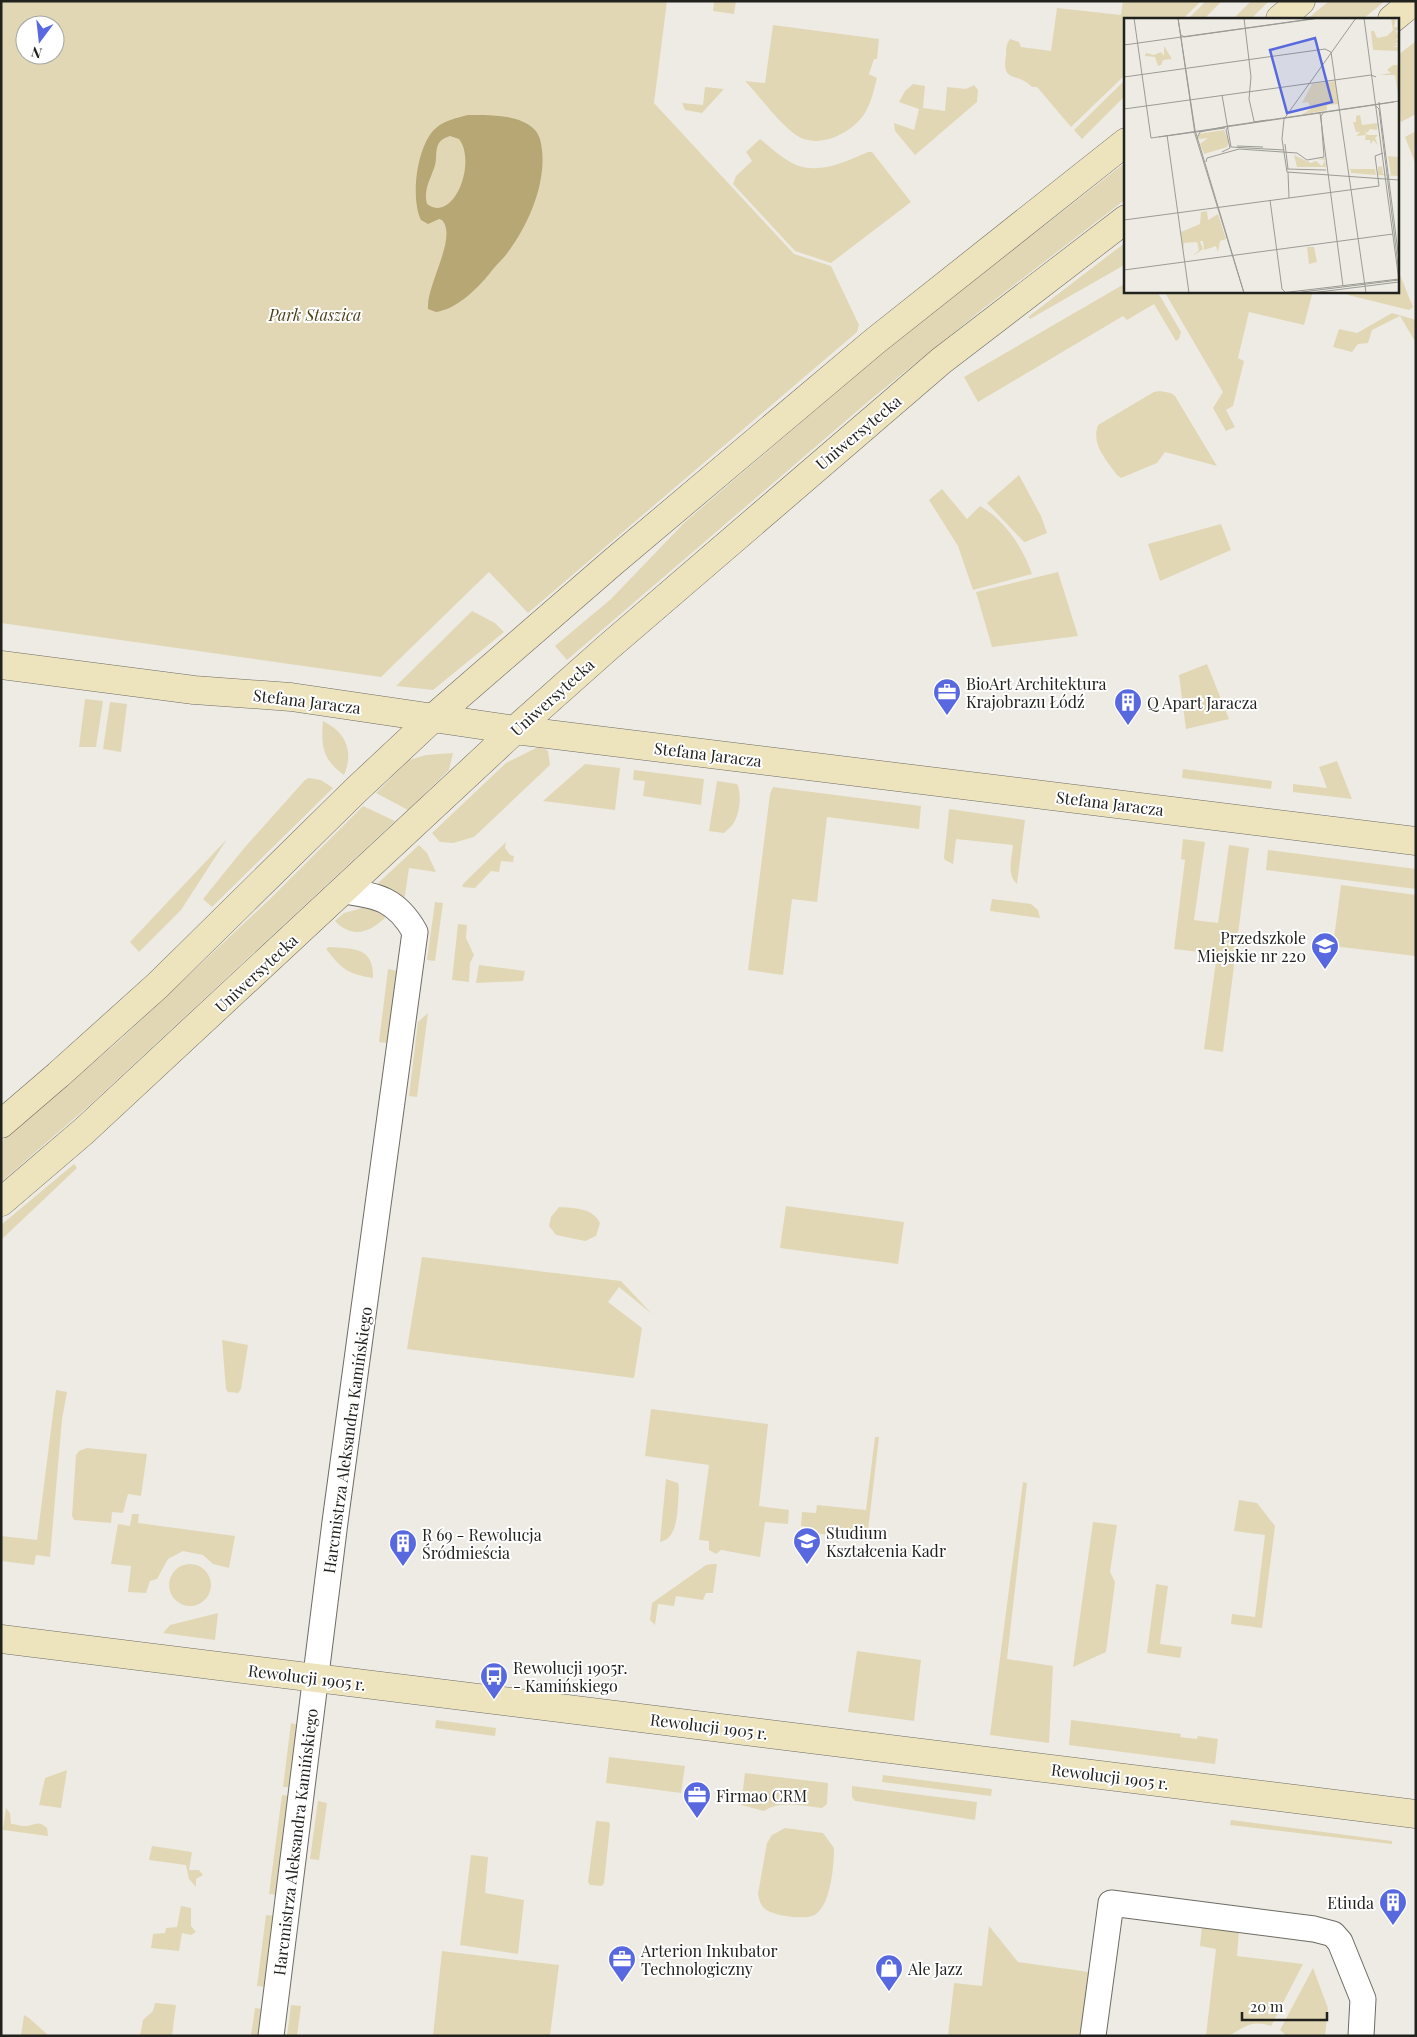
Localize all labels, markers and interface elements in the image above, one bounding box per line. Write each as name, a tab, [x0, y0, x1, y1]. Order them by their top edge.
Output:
north arrow	[15, 15, 65, 65]
inset map	[1124, 18, 1400, 292]
text: N	[29, 43, 44, 64]
park label: Park Staszica	[268, 304, 361, 325]
street label: Uniwersytecka	[811, 390, 905, 474]
street label: Uniwersytecka	[506, 654, 598, 740]
place label: BioArt Architektura Krajobrazu Łódź	[966, 673, 1107, 712]
office icon: BioArt Architektura Krajobrazu Łódź	[932, 677, 962, 716]
street label: Stefana Jaracza	[252, 684, 362, 718]
building icon: Q Apart Jaracza	[1113, 687, 1143, 726]
place label: Q Apart Jaracza	[1147, 692, 1257, 713]
street label: Stefana Jaracza	[653, 737, 763, 771]
street label: Stefana Jaracza	[1055, 786, 1165, 820]
place label: Przedszkole Miejskie nr 220	[1197, 927, 1306, 966]
street label: Uniwersytecka	[210, 929, 302, 1017]
school or university icon: Przedszkole Miejskie nr 220	[1310, 931, 1340, 970]
street label: Harcmistrza Aleksandra Kamińskiego	[318, 1305, 376, 1575]
place label: Studium Kształcenia Kadr	[826, 1522, 946, 1561]
place label: R 69 - Rewolucja Śródmieścia	[422, 1524, 542, 1563]
school or university icon: Studium Kształcenia Kadr	[792, 1526, 822, 1565]
building icon: R 69 - Rewolucja Śródmieścia	[388, 1528, 418, 1567]
place label: Rewolucji 1905r. - Kamińskiego	[513, 1657, 628, 1696]
street label: Rewolucji 1905 r.	[247, 1659, 367, 1695]
bus stop icon: Rewolucji 1905r. - Kamińskiego	[479, 1661, 509, 1700]
street label: Harcmistrza Aleksandra Kamińskiego	[268, 1707, 322, 1977]
street label: Rewolucji 1905 r.	[649, 1708, 769, 1744]
street label: Rewolucji 1905 r.	[1050, 1758, 1170, 1794]
office icon: Firmao CRM	[682, 1780, 712, 1819]
place label: Firmao CRM	[716, 1785, 807, 1806]
building icon: Etiuda	[1378, 1887, 1408, 1926]
place label: Etiuda	[1327, 1892, 1374, 1913]
place label: Arterion Inkubator Technologiczny	[640, 1940, 778, 1979]
office icon: Arterion Inkubator Technologiczny	[607, 1944, 637, 1983]
shop icon: Ale Jazz	[874, 1953, 904, 1992]
place label: Ale Jazz	[907, 1958, 963, 1979]
scale bar	[1242, 1990, 1327, 2022]
text: 20 m	[1250, 1996, 1284, 2016]

